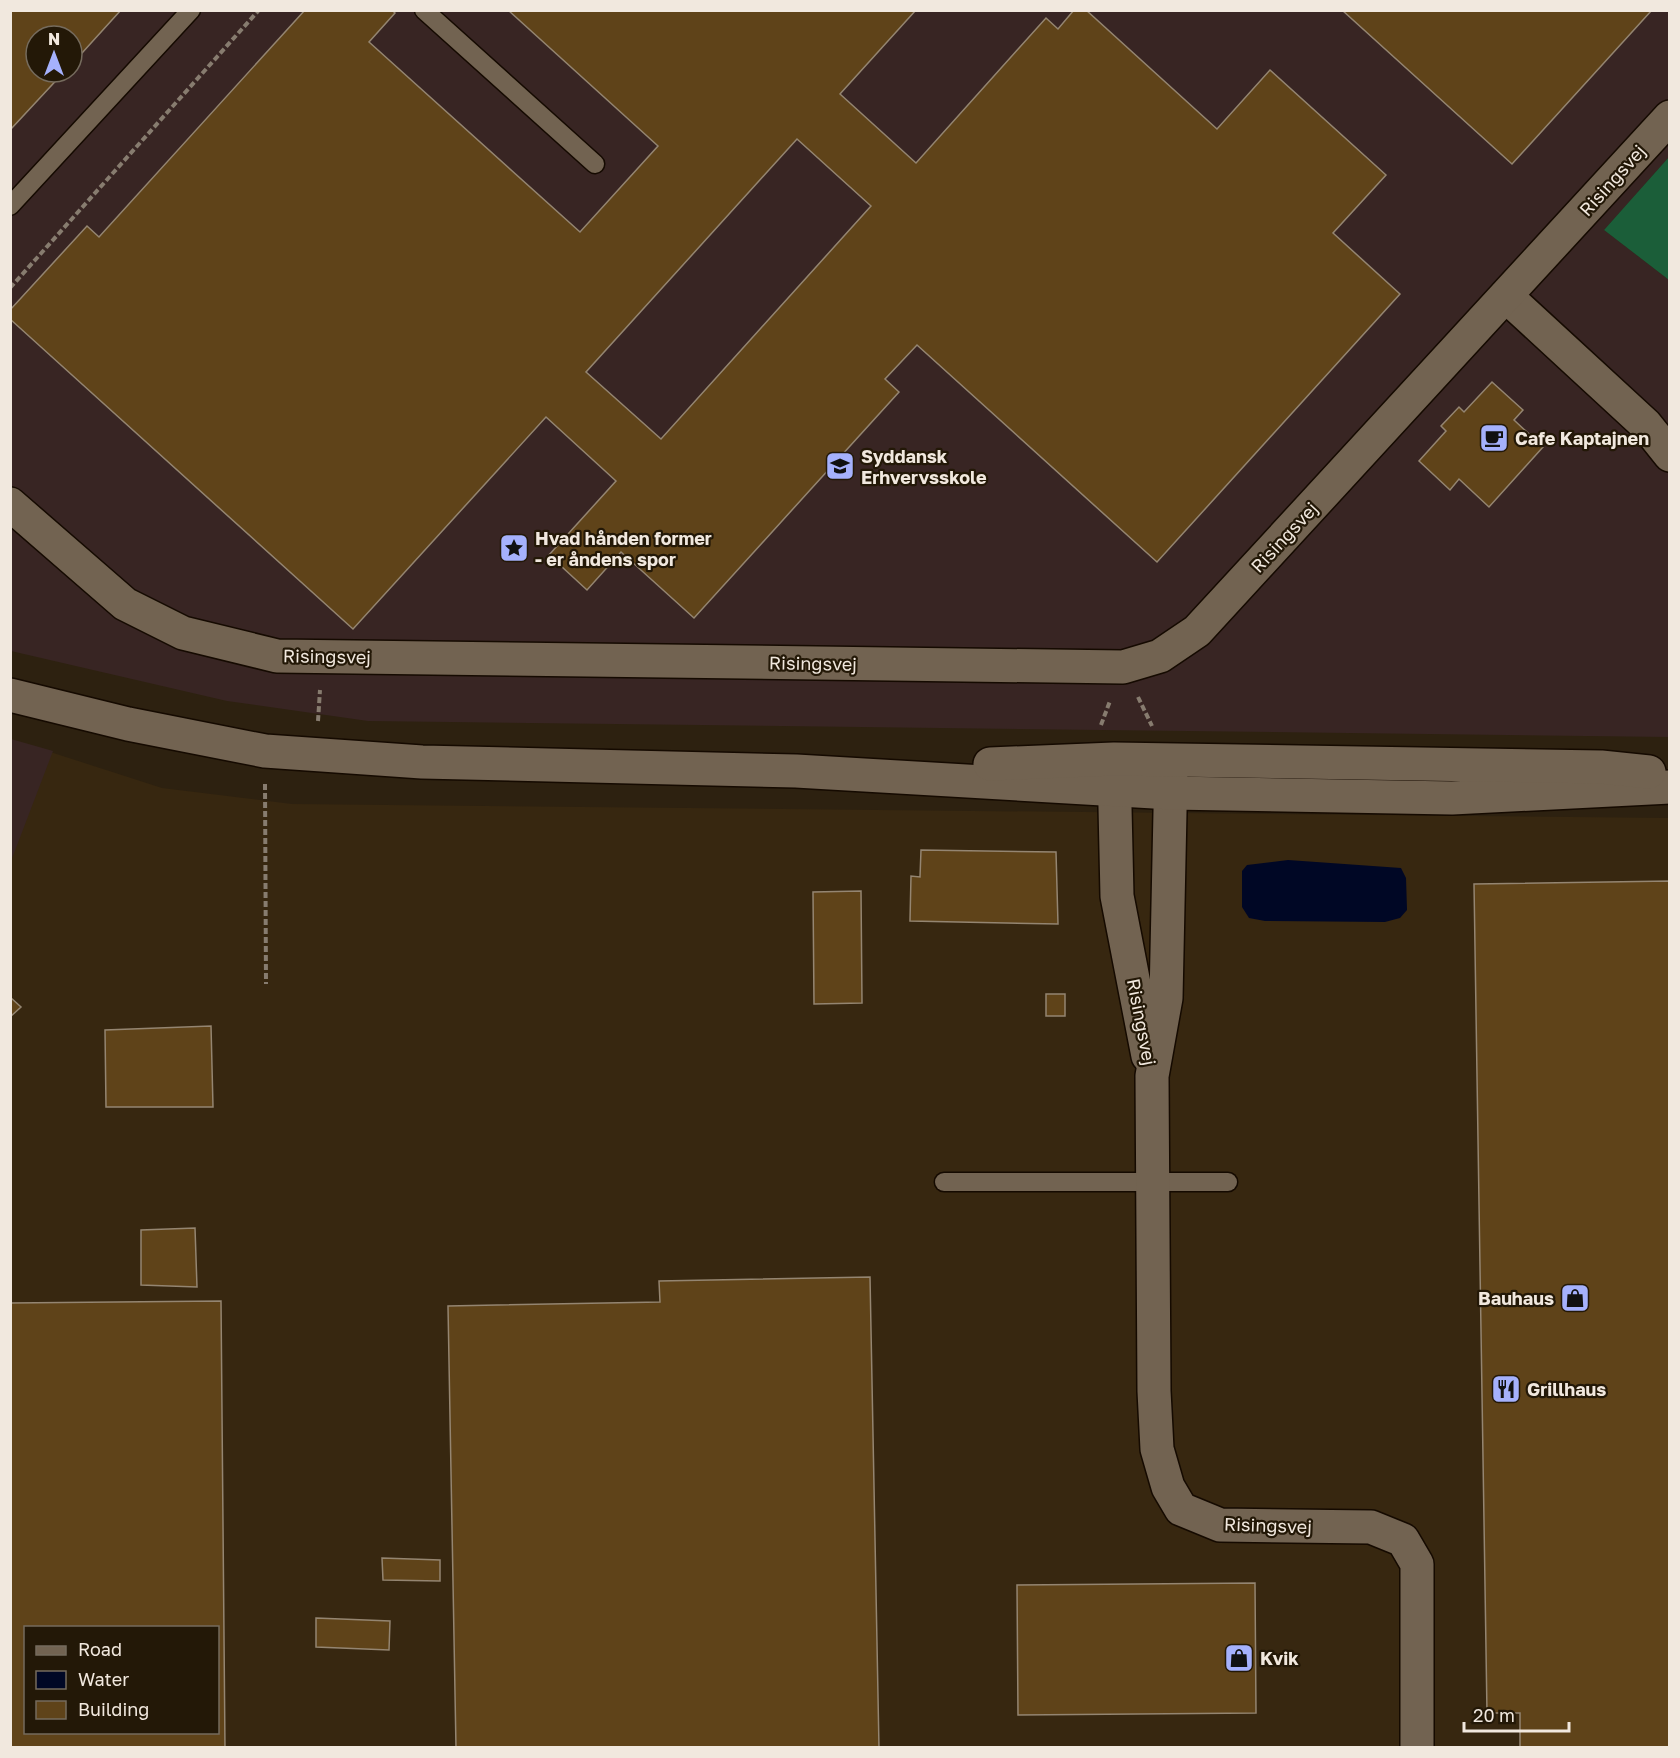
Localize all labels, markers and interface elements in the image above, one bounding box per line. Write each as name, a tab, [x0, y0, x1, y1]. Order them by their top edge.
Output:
north arrow	[24, 24, 84, 84]
text: N	[48, 29, 60, 49]
street label: Risingsvej	[1574, 140, 1650, 220]
cafe icon: Cafe Kaptajnen	[1478, 422, 1510, 454]
place label: Cafe Kaptajnen	[1515, 427, 1649, 449]
place label: Syddansk Erhvervsskole	[861, 445, 987, 488]
school or university icon: Syddansk Erhvervsskole	[824, 450, 856, 482]
street label: Risingsvej	[1246, 497, 1322, 577]
place label: Hvad hånden former - er åndens spor	[535, 527, 712, 570]
place icon: Hvad hånden former - er åndens spor	[498, 532, 530, 564]
street label: Risingsvej	[283, 644, 371, 668]
street label: Risingsvej	[769, 651, 857, 675]
street label: Risingsvej	[1123, 977, 1161, 1067]
shop icon: Bauhaus	[1559, 1282, 1591, 1314]
place label: Bauhaus	[1478, 1287, 1554, 1309]
restaurant icon: Grillhaus	[1490, 1373, 1522, 1405]
place label: Grillhaus	[1527, 1378, 1606, 1400]
street label: Risingsvej	[1224, 1512, 1312, 1538]
legend	[24, 1626, 219, 1734]
text: Road	[78, 1638, 122, 1660]
shop icon: Kvik	[1223, 1642, 1255, 1674]
place label: Kvik	[1260, 1647, 1299, 1669]
text: Water	[78, 1668, 129, 1690]
scale bar	[1464, 1695, 1569, 1733]
text: Building	[78, 1698, 149, 1720]
text: 20 m	[1473, 1704, 1515, 1726]

